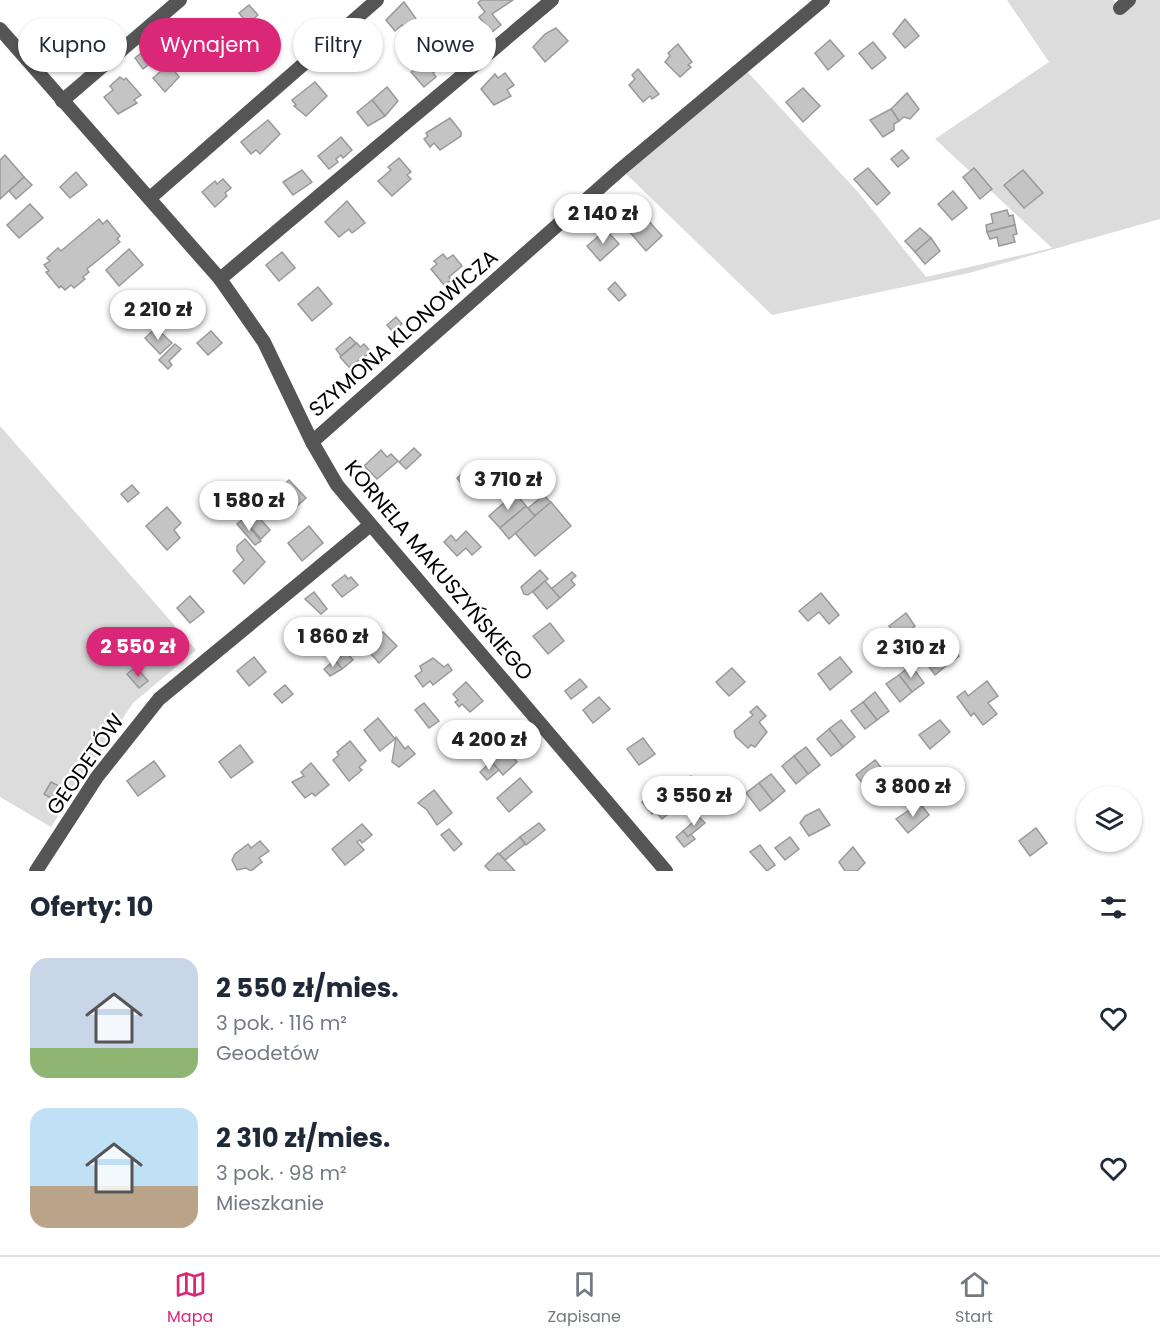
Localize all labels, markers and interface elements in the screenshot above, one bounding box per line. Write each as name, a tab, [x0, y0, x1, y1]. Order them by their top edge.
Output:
chip: Kupno	[18, 18, 127, 72]
chip: Wynajem	[139, 18, 281, 72]
chip: Filtry	[293, 18, 383, 72]
chip: Nowe	[395, 18, 496, 72]
pin: 2 140 zł	[541, 194, 665, 245]
text: 2 140 zł	[568, 199, 638, 227]
street label: SZYMONA KLONOWICZA	[302, 243, 504, 423]
pin: 2 210 zł	[96, 290, 220, 341]
text: 2 210 zł	[124, 295, 192, 323]
street label: KORNELA MAKUSZYŃSKIEGO	[338, 454, 540, 686]
pin: 3 710 zł	[446, 460, 570, 511]
text: 3 710 zł	[474, 465, 542, 493]
pin: 1 580 zł	[187, 481, 311, 532]
text: 1 580 zł	[213, 486, 285, 514]
pin: 1 860 zł	[271, 617, 395, 668]
text: 1 860 zł	[297, 622, 369, 650]
pin: 2 550 zł	[76, 627, 200, 678]
pin: 2 310 zł	[849, 628, 973, 679]
text: 2 550 zł	[100, 632, 176, 660]
text: 2 310 zł	[877, 633, 945, 661]
street label: GEODETÓW	[39, 707, 131, 820]
pin: 4 200 zł	[427, 720, 551, 771]
text: 4 200 zł	[451, 725, 527, 753]
pin: 3 800 zł	[851, 767, 975, 818]
text: 3 800 zł	[875, 772, 951, 800]
pin: 3 550 zł	[632, 776, 756, 827]
text: 3 550 zł	[656, 781, 732, 809]
map controls	[1076, 786, 1142, 852]
button: layers	[1076, 786, 1142, 852]
text: Oferty: 10	[30, 889, 154, 925]
icon: filters	[1097, 891, 1130, 924]
text: 2 550 zł/mies.	[216, 970, 399, 1006]
icon: home	[78, 982, 150, 1054]
icon: heart	[1097, 1002, 1130, 1035]
text: 3 pok. · 116 m²	[216, 1009, 347, 1037]
text: Geodetów	[216, 1039, 319, 1067]
text: 2 310 zł/mies.	[216, 1120, 390, 1156]
icon: home	[78, 1132, 150, 1204]
icon: heart	[1097, 1152, 1130, 1185]
text: 3 pok. · 98 m²	[216, 1159, 347, 1187]
text: Mieszkanie	[216, 1189, 324, 1217]
tab: Mapa	[167, 1268, 213, 1329]
tab: Zapisane	[547, 1268, 621, 1329]
tab: Start	[955, 1268, 993, 1329]

